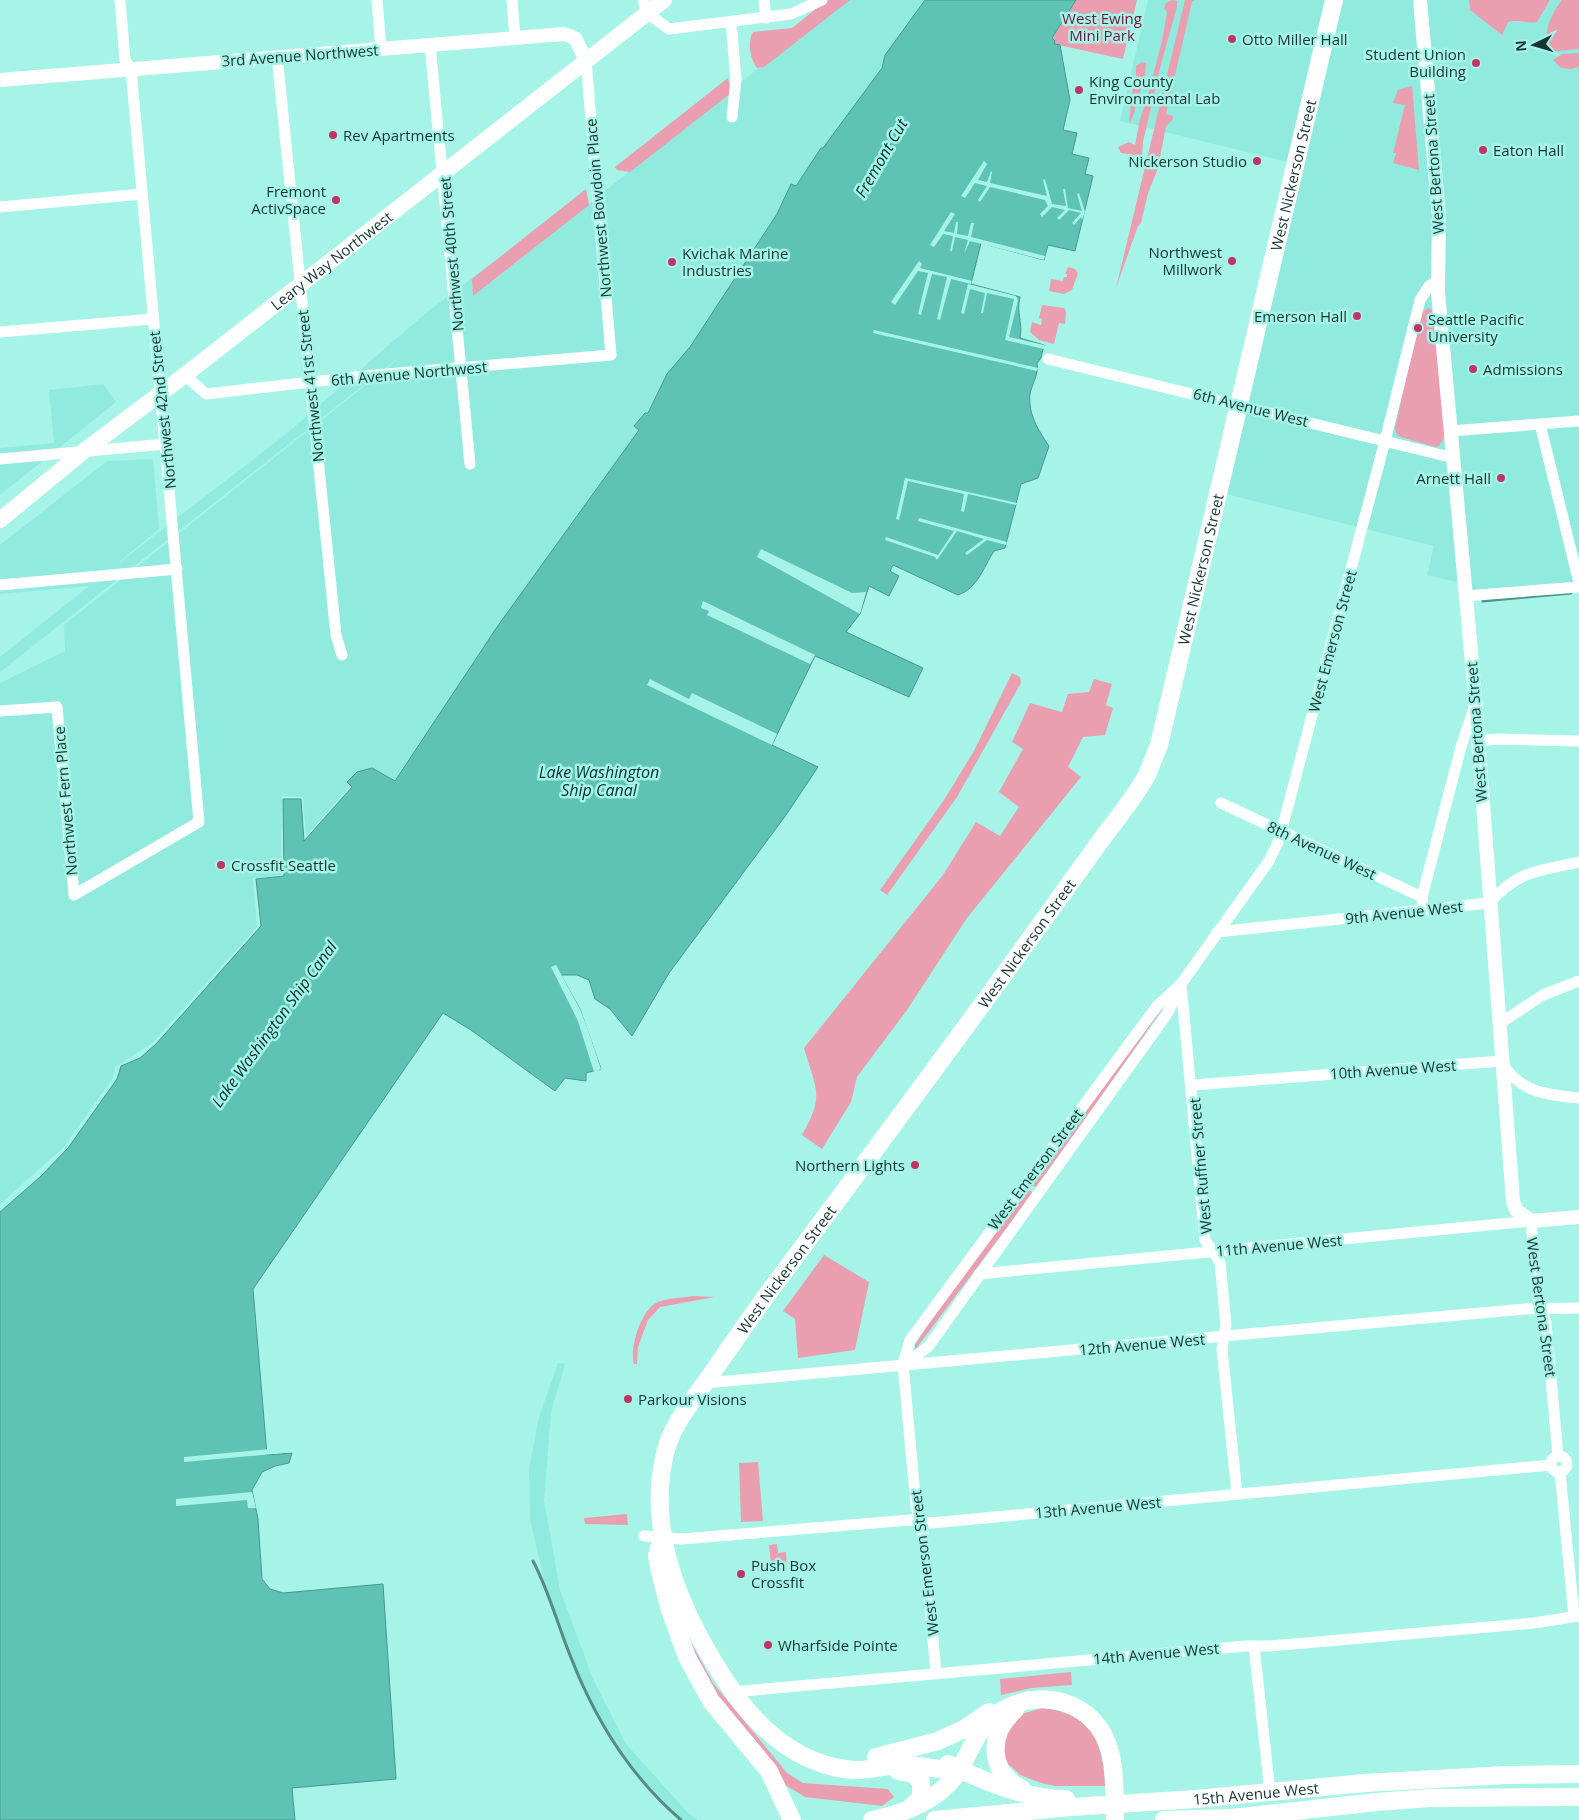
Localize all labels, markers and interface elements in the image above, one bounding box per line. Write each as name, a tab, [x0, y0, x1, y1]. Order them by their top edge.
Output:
park label: West Ewing Mini Park	[1062, 8, 1142, 45]
north arrow	[1509, 20, 1559, 70]
place label: Otto Miller Hall	[1242, 29, 1348, 49]
marker: Otto Miller Hall	[1226, 33, 1238, 45]
street label: 3rd Avenue Northwest	[221, 40, 379, 70]
text: N	[1511, 40, 1531, 53]
place label: Student Union Building	[1365, 44, 1466, 81]
marker: Student Union Building	[1470, 57, 1482, 69]
place label: King County Environmental Lab	[1089, 71, 1220, 108]
marker: King County Environmental Lab	[1073, 84, 1085, 96]
street label: West Bertona Street	[1418, 93, 1448, 235]
street label: West Nickerson Street	[1265, 97, 1320, 253]
water label: Fremont Cut	[850, 114, 913, 201]
street label: Northwest Bowdoin Place	[580, 118, 616, 298]
place label: Rev Apartments	[343, 125, 455, 145]
marker: Rev Apartments	[327, 129, 339, 141]
place label: Eaton Hall	[1493, 140, 1564, 160]
marker: Eaton Hall	[1477, 144, 1489, 156]
place label: Nickerson Studio	[1128, 151, 1247, 171]
marker: Nickerson Studio	[1251, 155, 1263, 167]
street label: Northwest 40th Street	[434, 176, 468, 332]
place label: Fremont ActivSpace	[251, 181, 326, 218]
marker: Fremont ActivSpace	[330, 194, 342, 206]
street label: Leary Way Northwest	[266, 206, 396, 314]
place label: Northwest Millwork	[1148, 242, 1222, 279]
place label: Kvichak Marine Industries	[682, 243, 788, 280]
marker: Northwest Millwork	[1226, 255, 1238, 267]
marker: Kvichak Marine Industries	[666, 256, 678, 268]
place label: Emerson Hall	[1254, 306, 1347, 326]
street label: Northwest 41st Street	[292, 309, 328, 463]
place label: Seattle Pacific University	[1428, 309, 1524, 346]
marker: Emerson Hall	[1351, 310, 1363, 322]
marker: Seattle Pacific University	[1412, 322, 1424, 334]
street label: Northwest 42nd Street	[144, 330, 180, 490]
street label: 6th Avenue Northwest	[330, 356, 488, 390]
place label: Admissions	[1483, 359, 1563, 379]
marker: Admissions	[1467, 363, 1479, 375]
street label: 6th Avenue West	[1191, 383, 1311, 431]
place label: Arnett Hall	[1416, 468, 1491, 488]
marker: Arnett Hall	[1495, 472, 1507, 484]
street label: West Nickerson Street	[1173, 492, 1228, 647]
street label: West Emerson Street	[1303, 568, 1361, 714]
street label: West Bertona Street	[1461, 661, 1491, 803]
street label: Northwest Fern Place	[49, 726, 81, 876]
water label: Lake Washington Ship Canal	[539, 761, 659, 801]
street label: 8th Avenue West	[1264, 816, 1380, 884]
place label: Crossfit Seattle	[231, 855, 336, 875]
marker: Crossfit Seattle	[215, 859, 227, 871]
street label: West Nickerson Street	[973, 875, 1080, 1012]
street label: 9th Avenue West	[1344, 896, 1464, 928]
water label: Lake Washington Ship Canal	[206, 936, 342, 1111]
street label: 10th Avenue West	[1329, 1055, 1457, 1083]
street label: West Ruffner Street	[1184, 1097, 1216, 1235]
street label: West Emerson Street	[983, 1104, 1087, 1234]
place label: Northern Lights	[795, 1155, 905, 1175]
marker: Northern Lights	[909, 1159, 921, 1171]
street label: West Nickerson Street	[732, 1201, 840, 1338]
street label: 11th Avenue West	[1215, 1230, 1343, 1260]
street label: West Bertona Street	[1522, 1236, 1562, 1378]
street label: 12th Avenue West	[1078, 1329, 1206, 1359]
place label: Parkour Visions	[638, 1389, 747, 1409]
marker: Parkour Visions	[622, 1393, 634, 1405]
street label: West Emerson Street	[905, 1489, 943, 1637]
street label: 13th Avenue West	[1034, 1492, 1162, 1522]
place label: Push Box Crossfit	[751, 1555, 816, 1592]
marker: Push Box Crossfit	[735, 1568, 747, 1580]
place label: Wharfside Pointe	[778, 1635, 898, 1655]
street label: 14th Avenue West	[1092, 1638, 1220, 1668]
marker: Wharfside Pointe	[762, 1639, 774, 1651]
street label: 15th Avenue West	[1192, 1777, 1320, 1809]

